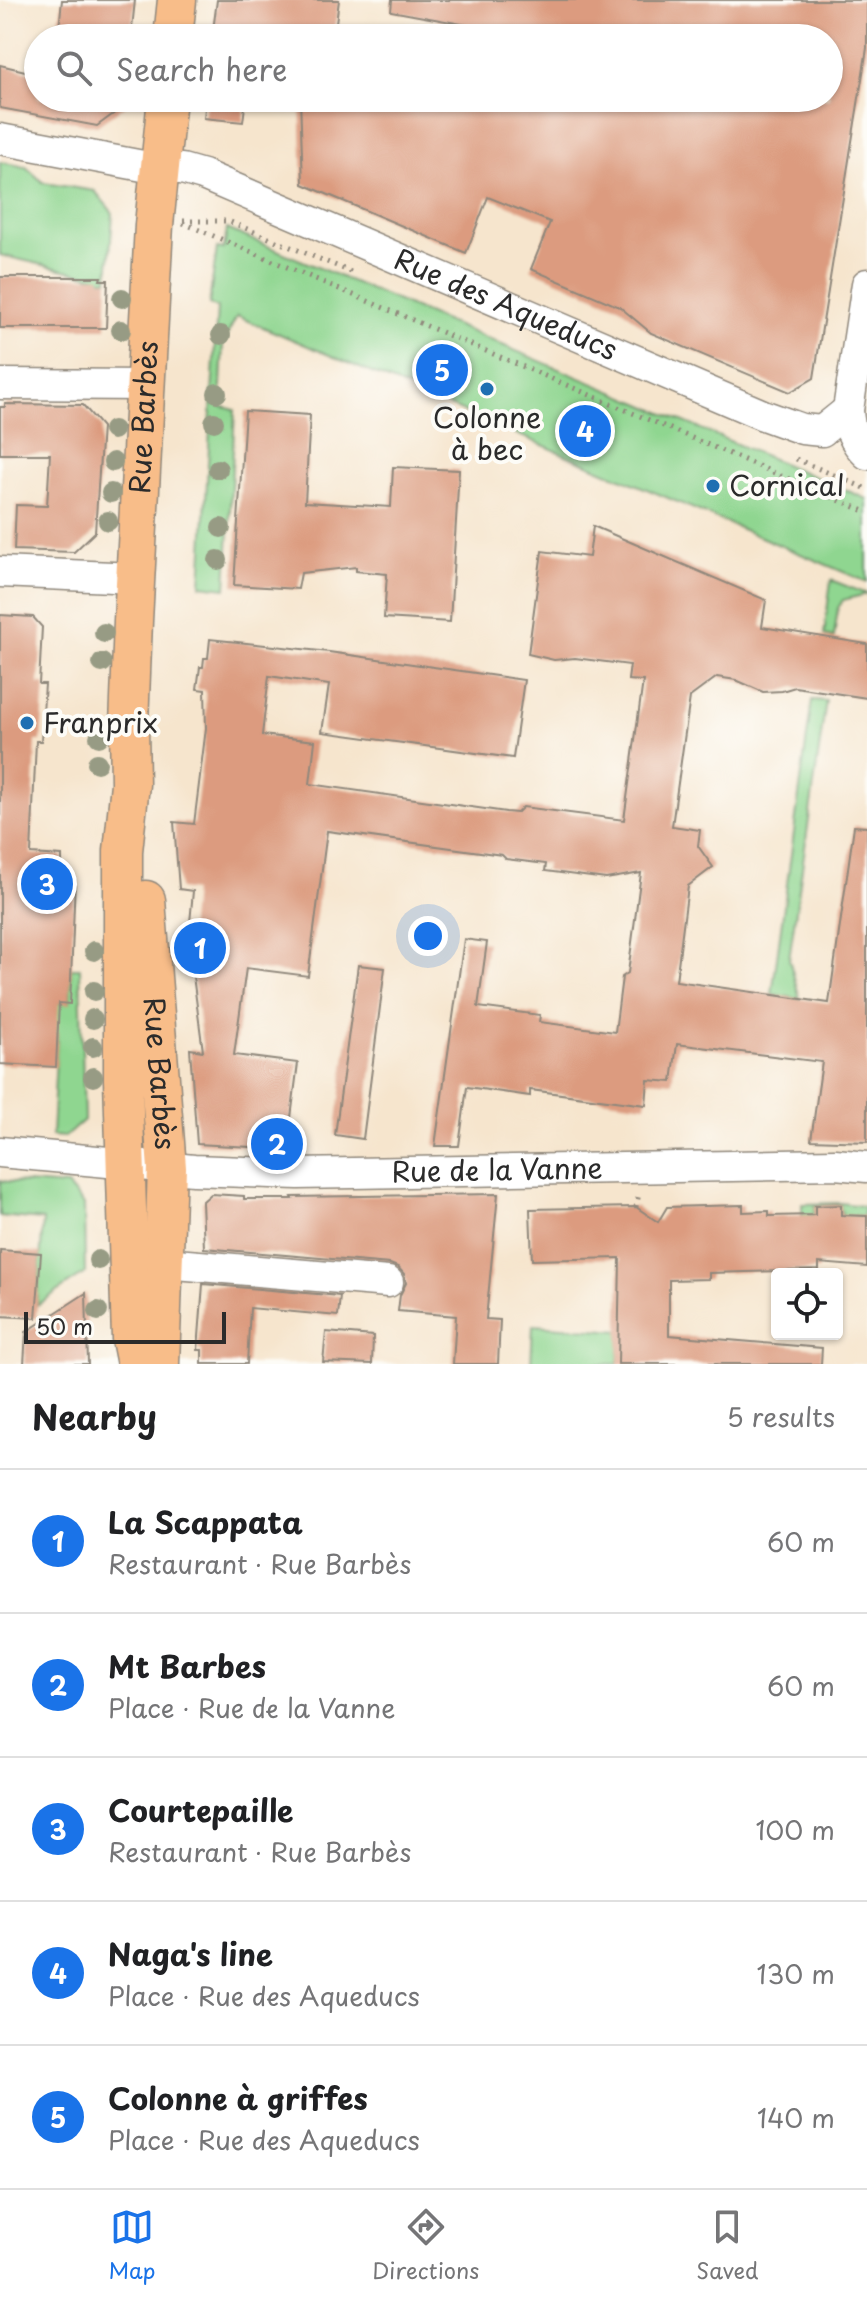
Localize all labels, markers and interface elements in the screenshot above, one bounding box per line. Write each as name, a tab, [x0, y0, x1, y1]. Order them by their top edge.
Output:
search box	[24, 24, 843, 112]
icon: search	[52, 46, 96, 90]
text: Search here	[116, 46, 288, 91]
street label: Rue des Aqueducs	[388, 237, 625, 370]
street label: Rue Barbès	[117, 340, 168, 495]
pin: 5	[416, 340, 468, 400]
marker: Colonne à bec	[478, 380, 496, 398]
place label: Colonne à bec	[433, 395, 541, 470]
pin: 4	[559, 401, 611, 461]
place label: Cornical	[729, 463, 844, 506]
marker: Cornical	[704, 477, 722, 495]
place label: Franprix	[43, 700, 158, 743]
marker: Franprix	[18, 714, 36, 732]
pin: 3	[21, 854, 73, 914]
your location	[408, 916, 448, 956]
pin: 1	[174, 918, 226, 978]
street label: Rue Barbès	[134, 995, 188, 1151]
pin: 2	[251, 1114, 303, 1174]
street label: Rue de la Vanne	[391, 1145, 603, 1192]
map controls	[771, 1268, 843, 1340]
button: locate	[771, 1268, 843, 1340]
scale bar	[24, 1308, 226, 1344]
text: 50 m	[36, 1309, 93, 1342]
text: Nearby	[32, 1390, 157, 1442]
text: 5 results	[727, 1397, 835, 1436]
text: La Scappata	[108, 1499, 303, 1544]
text: 1	[52, 1522, 64, 1561]
text: 60 m	[767, 1522, 835, 1561]
text: Restaurant · Rue Barbès	[108, 1544, 411, 1583]
text: Mt Barbes	[108, 1643, 266, 1688]
text: 2	[49, 1666, 67, 1705]
text: 60 m	[767, 1666, 835, 1705]
text: Place · Rue de la Vanne	[108, 1688, 395, 1727]
text: Courtepaille	[108, 1787, 293, 1832]
text: 3	[49, 1810, 67, 1849]
text: 100 m	[755, 1810, 835, 1849]
text: Restaurant · Rue Barbès	[108, 1832, 411, 1871]
text: Naga's line	[108, 1931, 273, 1976]
text: 4	[49, 1954, 67, 1993]
text: 130 m	[756, 1954, 835, 1993]
text: Place · Rue des Aqueducs	[108, 1976, 420, 2015]
text: Colonne à griffes	[108, 2075, 368, 2120]
text: 5	[50, 2098, 66, 2137]
text: 140 m	[757, 2098, 835, 2137]
text: Place · Rue des Aqueducs	[108, 2120, 420, 2159]
tab: Map	[108, 2205, 155, 2286]
tab: Directions	[372, 2205, 479, 2286]
tab: Saved	[696, 2205, 759, 2286]

